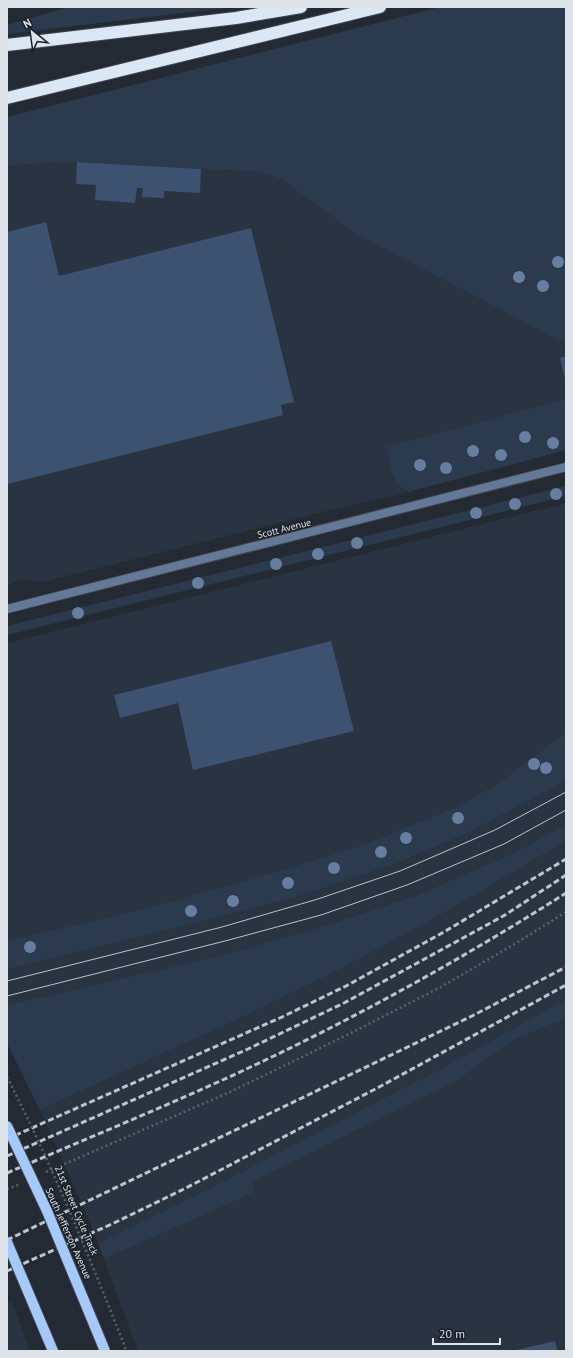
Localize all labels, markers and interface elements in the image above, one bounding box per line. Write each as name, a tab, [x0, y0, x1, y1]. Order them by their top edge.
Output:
north arrow	[12, 12, 52, 52]
text: N	[21, 15, 34, 31]
street label: Scott Avenue	[256, 515, 313, 541]
street label: 21st Street Cycle Track	[52, 1163, 101, 1257]
street label: South Jefferson Avenue	[42, 1185, 95, 1281]
scale bar	[433, 1320, 500, 1346]
text: 20 m	[439, 1326, 465, 1341]

